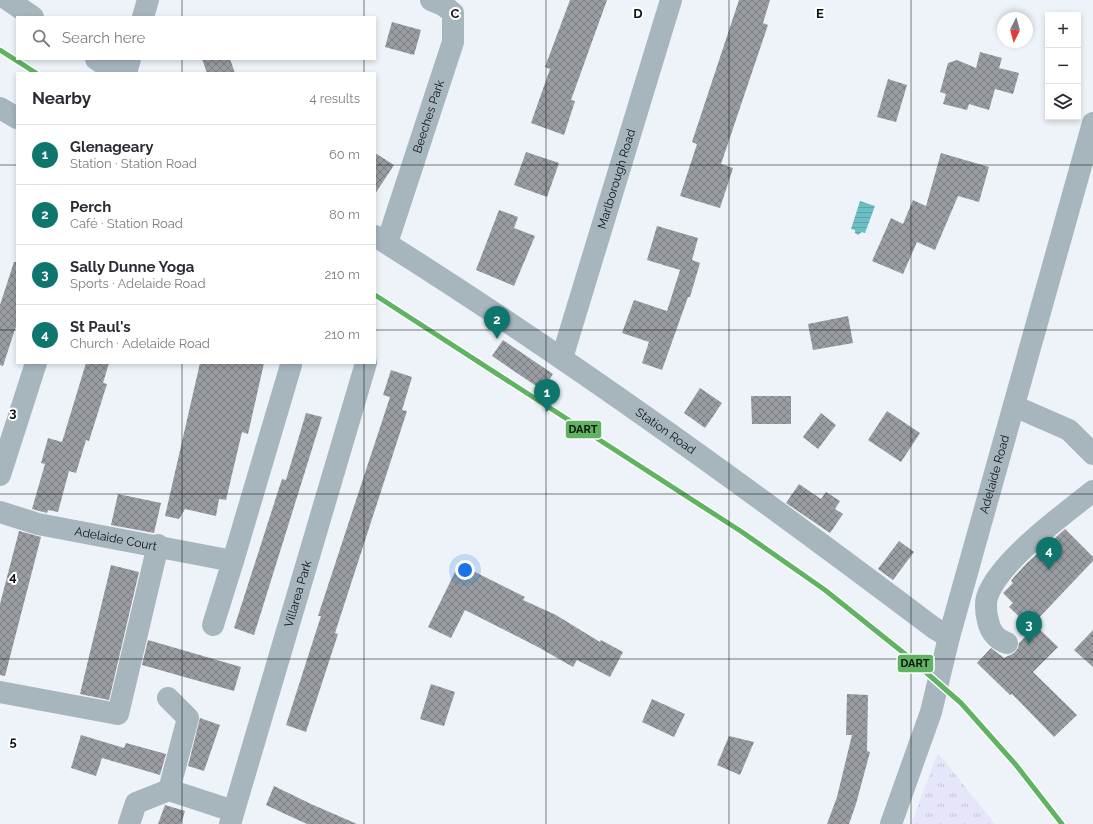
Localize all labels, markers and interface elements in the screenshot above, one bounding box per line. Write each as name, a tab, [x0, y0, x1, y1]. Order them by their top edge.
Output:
text: C	[451, 6, 460, 21]
text: D	[633, 6, 643, 21]
text: E	[816, 6, 824, 21]
north arrow	[997, 12, 1033, 48]
map controls	[1045, 12, 1081, 120]
button: +	[1045, 12, 1081, 48]
search box	[16, 16, 376, 60]
icon: search	[30, 27, 52, 49]
text: Search here	[62, 29, 145, 47]
button: −	[1045, 48, 1081, 84]
street label: Beeches Park	[410, 78, 447, 155]
button: layers	[1045, 84, 1081, 120]
text: Nearby	[32, 88, 91, 108]
text: 4 results	[309, 91, 360, 106]
street label: Marlborough Road	[595, 127, 638, 231]
text: Glenageary	[70, 138, 153, 156]
text: 1	[42, 147, 48, 162]
text: 60 m	[329, 147, 360, 162]
text: Station · Station Road	[70, 156, 197, 171]
text: Perch	[70, 198, 111, 216]
text: 2	[41, 207, 49, 222]
text: 80 m	[329, 207, 360, 222]
text: Café · Station Road	[70, 216, 183, 231]
text: Sally Dunne Yoga	[70, 258, 194, 276]
text: 3	[41, 267, 49, 282]
text: 210 m	[324, 267, 360, 282]
text: Sports · Adelaide Road	[70, 276, 206, 291]
pin: 2	[484, 306, 510, 339]
text: St Paul's	[70, 318, 131, 336]
text: 4	[41, 327, 49, 342]
text: 210 m	[324, 327, 360, 342]
text: Church · Adelaide Road	[70, 336, 210, 351]
pin: 1	[534, 379, 560, 412]
text: 3	[9, 405, 17, 420]
street label: Station Road	[633, 405, 698, 457]
line badge: DART	[565, 420, 602, 439]
text: DART	[568, 423, 598, 436]
street label: Adelaide Road	[977, 433, 1012, 515]
street label: Adelaide Court	[74, 524, 158, 553]
pin: 4	[1036, 537, 1062, 570]
street label: Villarea Park	[281, 558, 315, 629]
your location	[455, 560, 475, 580]
text: 4	[9, 569, 17, 584]
pin: 3	[1016, 611, 1042, 644]
line badge: DART	[897, 654, 934, 673]
text: DART	[900, 657, 930, 670]
text: 5	[9, 734, 17, 749]

